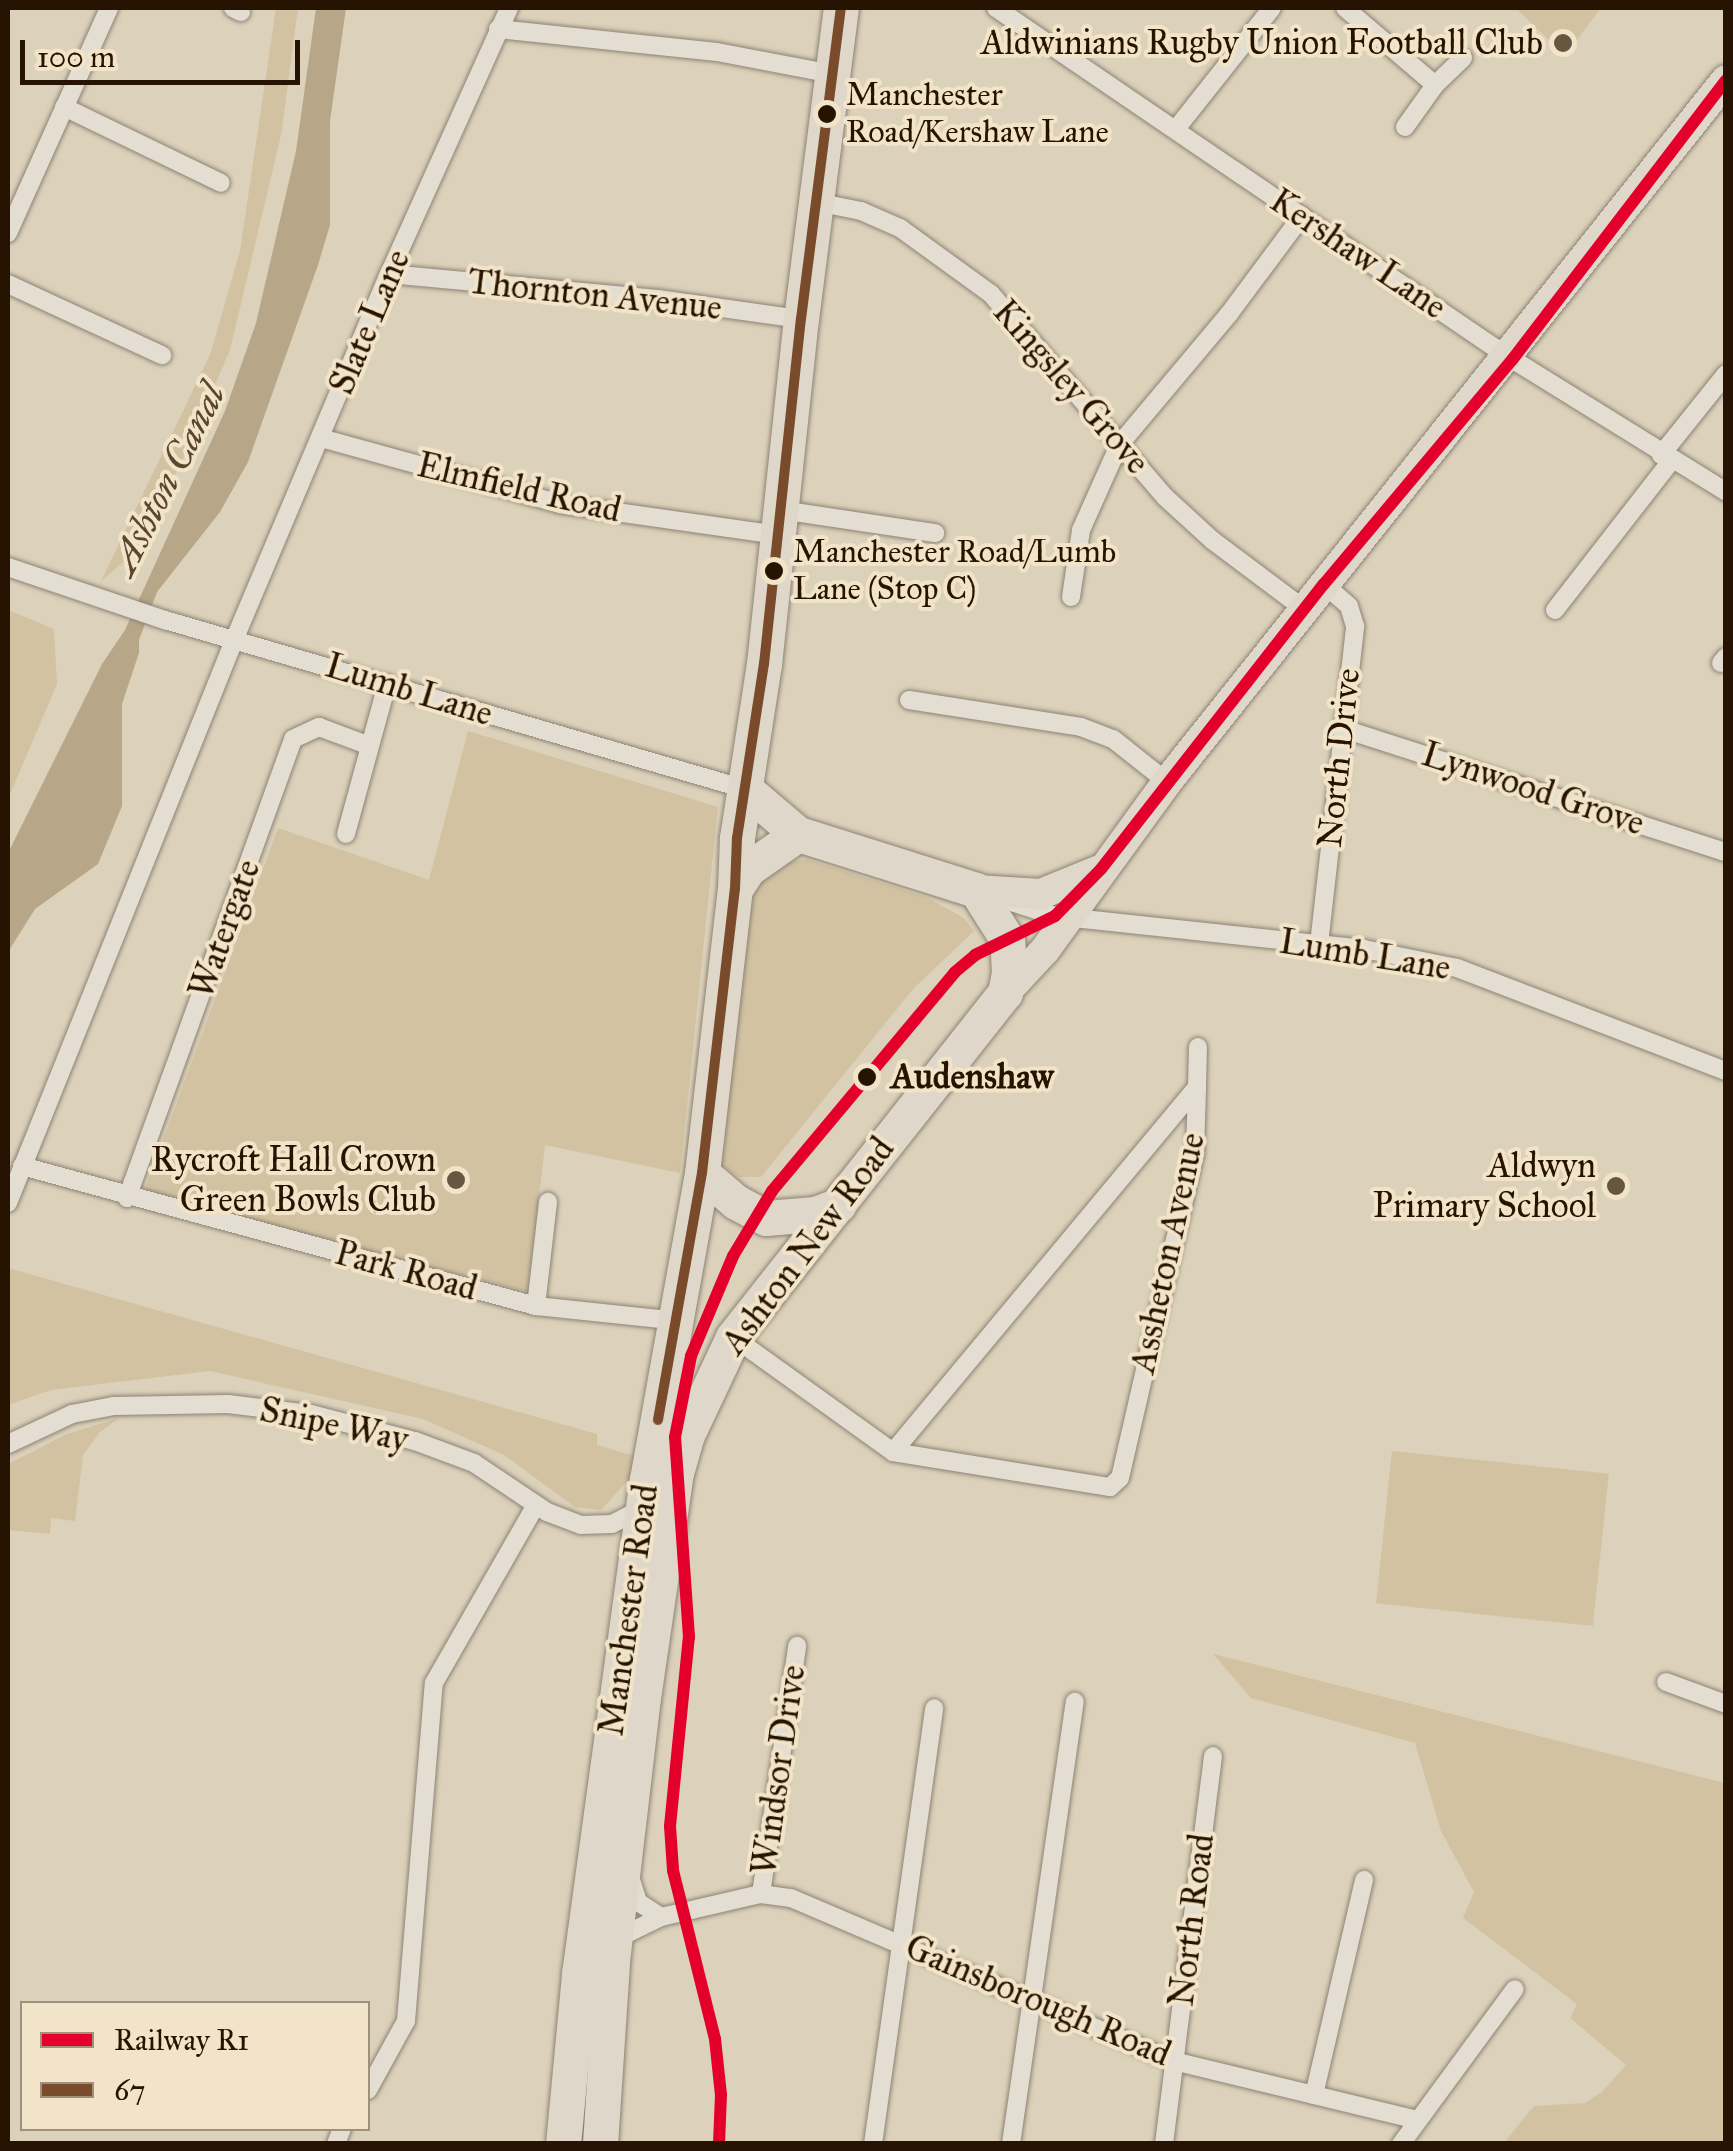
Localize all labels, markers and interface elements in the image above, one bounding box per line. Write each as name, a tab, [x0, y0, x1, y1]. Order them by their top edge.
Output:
scale bar	[25, 20, 305, 82]
place label: Aldwinians Rugby Union Football Club	[981, 22, 1543, 64]
marker: Aldwinians Rugby Union Football Club	[1552, 32, 1574, 54]
text: 100 m	[37, 39, 115, 75]
place label: Manchester Road/Kershaw Lane	[846, 77, 1109, 152]
marker: Manchester Road/Kershaw Lane	[817, 104, 837, 124]
street label: Kershaw Lane	[1262, 180, 1454, 328]
street label: Slate Lane	[321, 243, 419, 401]
street label: Thornton Avenue	[466, 261, 724, 329]
street label: Kingsley Grove	[984, 291, 1158, 483]
water label: Ashton Canal	[101, 376, 235, 582]
street label: Elmfield Road	[413, 444, 625, 532]
place label: Manchester Road/Lumb Lane (Stop C)	[793, 534, 1116, 609]
marker: Manchester Road/Lumb Lane (Stop C)	[764, 561, 784, 581]
street label: Lumb Lane	[320, 645, 498, 735]
street label: North Drive	[1309, 666, 1369, 850]
street label: Lynwood Grove	[1417, 733, 1649, 845]
street label: Watergate	[181, 854, 269, 1004]
street label: Lumb Lane	[1277, 921, 1453, 989]
place label: Audenshaw	[891, 1056, 1054, 1098]
marker: Audenshaw	[852, 1062, 882, 1092]
street label: Ashton New Road	[713, 1129, 903, 1363]
street label: Assheton Avenue	[1122, 1129, 1214, 1377]
place label: Rycroft Hall Crown Green Bowls Club	[151, 1139, 436, 1221]
place label: Aldwyn Primary School	[1373, 1145, 1596, 1227]
marker: Rycroft Hall Crown Green Bowls Club	[445, 1169, 467, 1191]
marker: Aldwyn Primary School	[1605, 1175, 1627, 1197]
street label: Park Road	[330, 1232, 482, 1310]
street label: Snipe Way	[256, 1389, 412, 1461]
street label: Manchester Road	[591, 1482, 667, 1738]
street label: Windsor Drive	[743, 1662, 815, 1878]
street label: North Road	[1161, 1831, 1223, 2009]
street label: Gainsborough Road	[899, 1926, 1177, 2076]
legend	[20, 2001, 370, 2131]
text: Railway R1	[114, 2022, 249, 2058]
text: 67	[114, 2072, 145, 2108]

